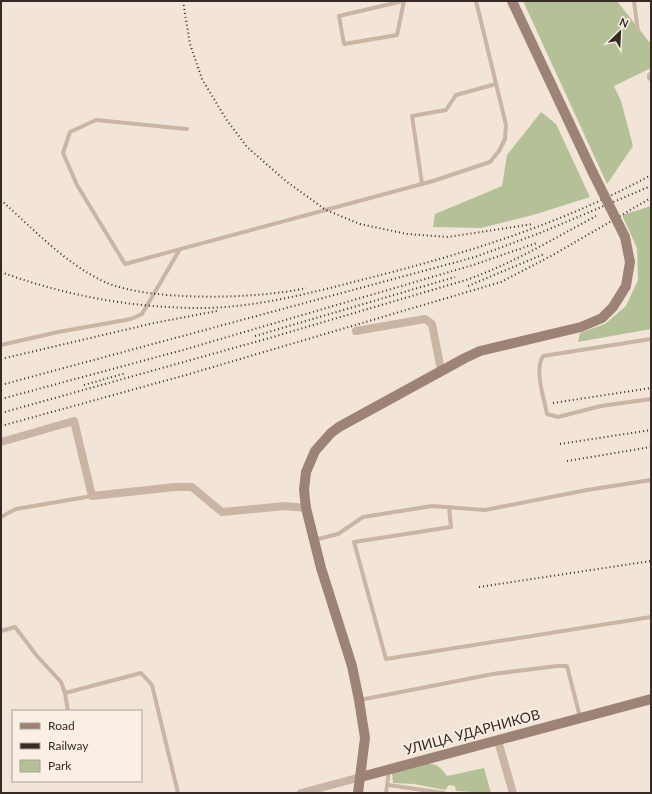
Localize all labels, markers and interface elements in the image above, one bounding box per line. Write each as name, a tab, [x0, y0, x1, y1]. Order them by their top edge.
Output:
north arrow	[600, 12, 640, 52]
text: N	[618, 15, 631, 30]
street label: УЛИЦА УДАРНИКОВ	[402, 705, 542, 758]
legend	[12, 710, 142, 782]
text: Road	[48, 718, 75, 733]
text: Railway	[48, 738, 89, 753]
text: Park	[48, 758, 72, 773]

